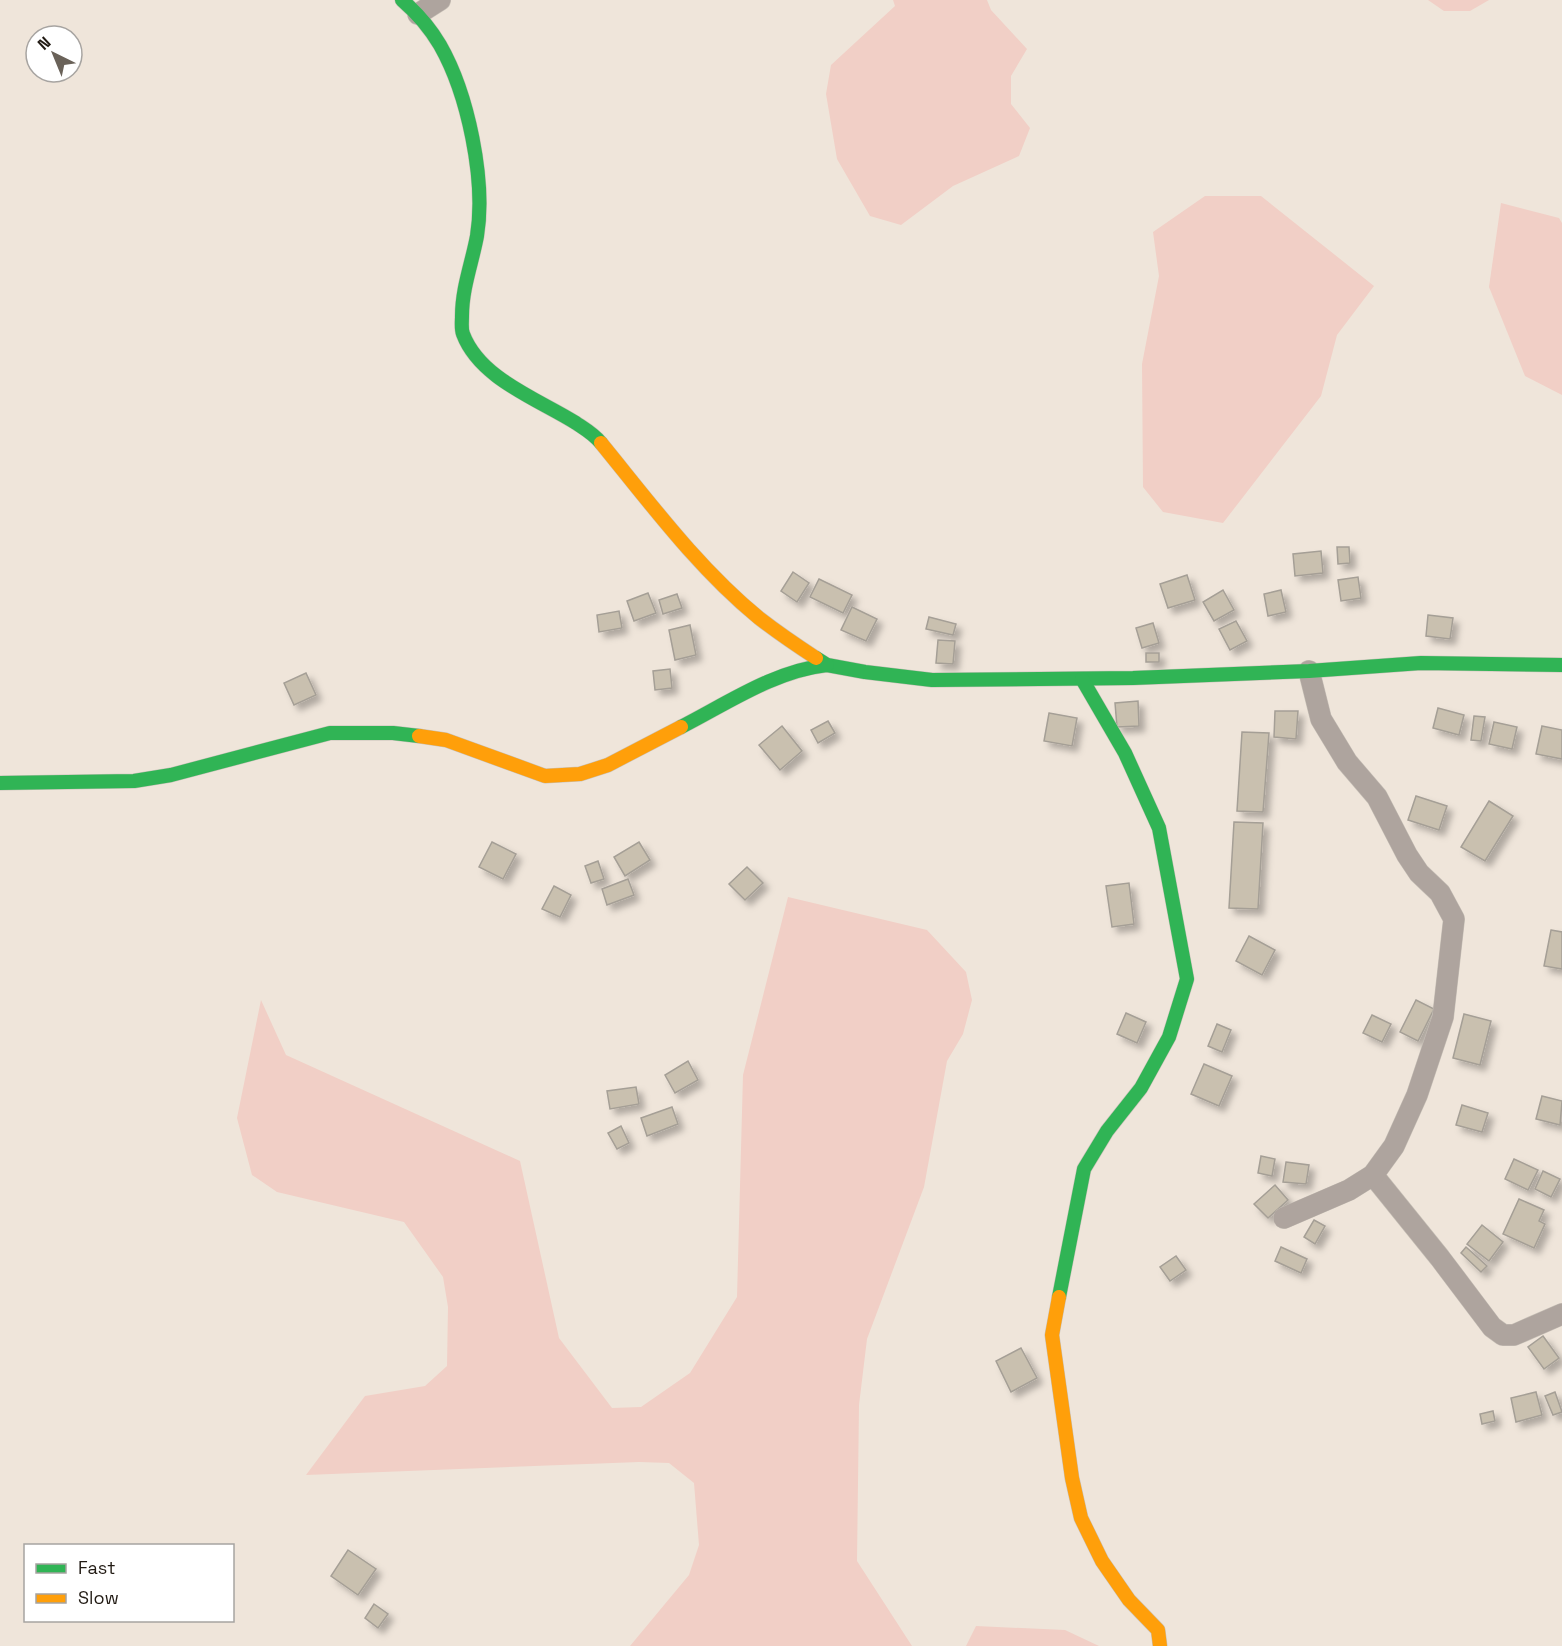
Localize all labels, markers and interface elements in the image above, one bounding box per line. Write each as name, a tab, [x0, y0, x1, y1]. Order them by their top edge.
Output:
north arrow	[24, 24, 84, 84]
text: N	[33, 32, 55, 55]
legend	[24, 1544, 234, 1622]
text: Fast	[78, 1556, 115, 1579]
text: Slow	[78, 1586, 119, 1609]

